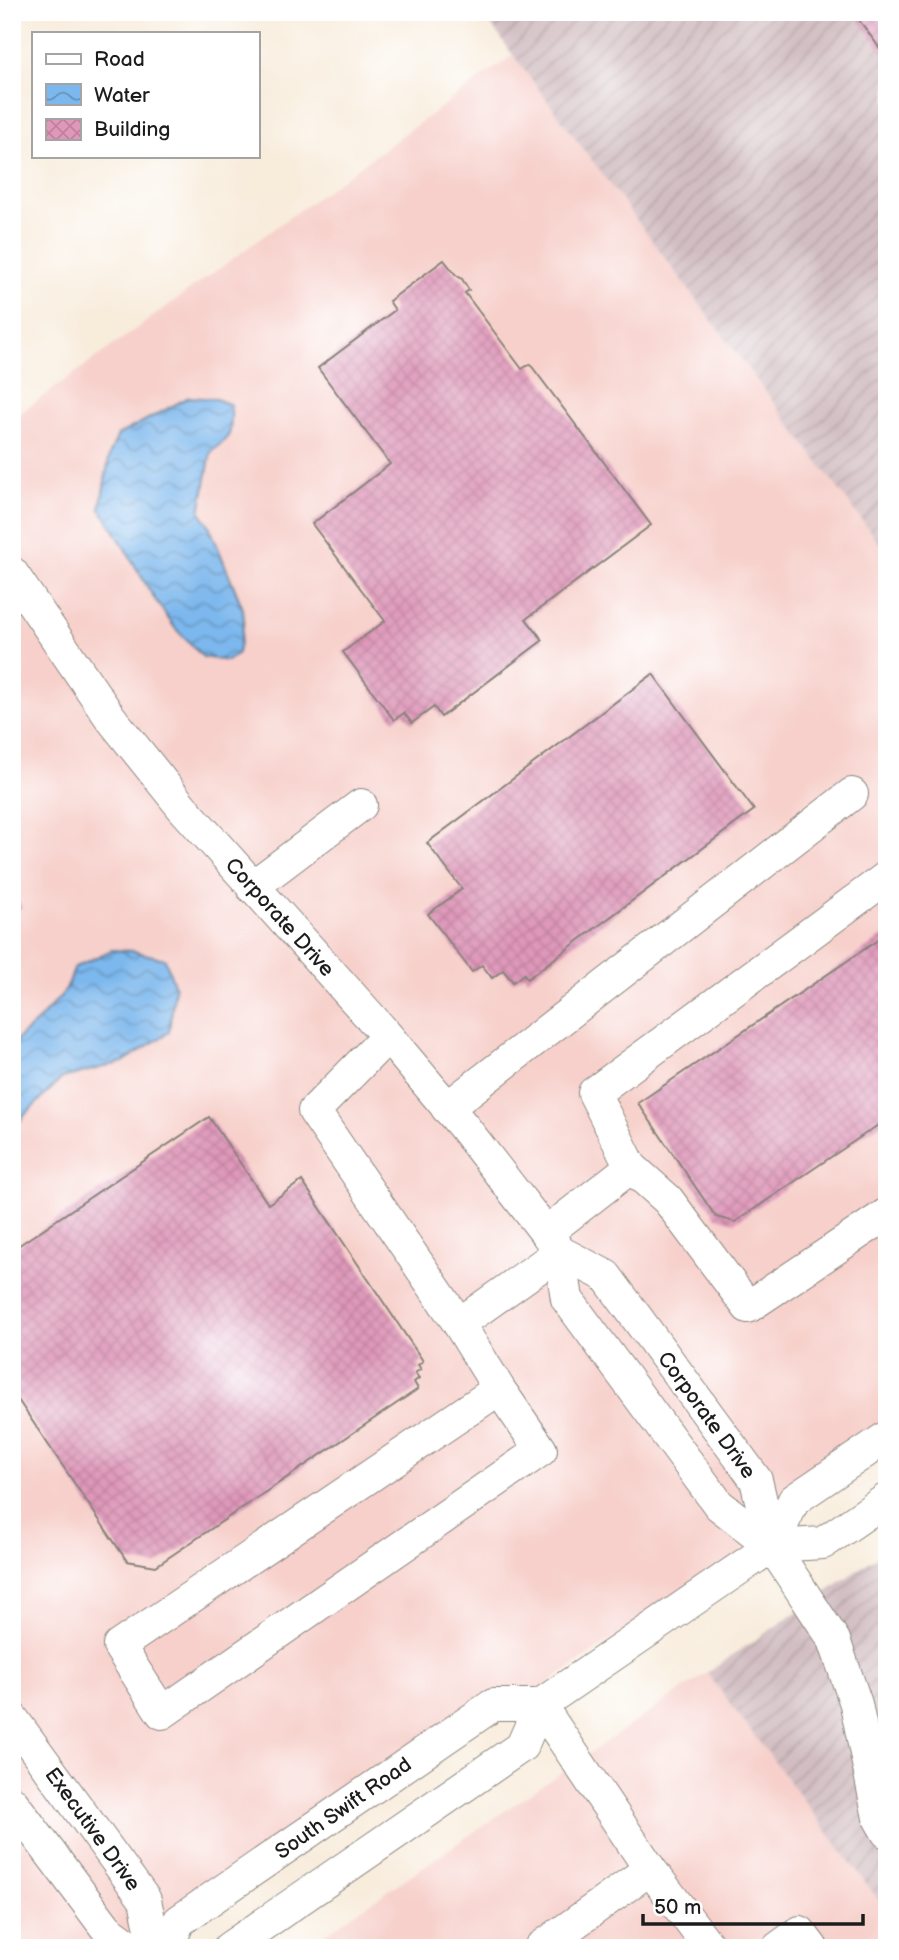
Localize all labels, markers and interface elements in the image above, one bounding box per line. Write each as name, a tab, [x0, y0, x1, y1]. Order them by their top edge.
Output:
legend	[32, 32, 259, 158]
text: Road	[94, 47, 145, 72]
text: Water	[94, 83, 150, 108]
text: Building	[94, 117, 170, 142]
street label: Corporate Drive	[220, 853, 339, 982]
street label: Corporate Drive	[652, 1347, 761, 1484]
street label: South Swift Road	[270, 1752, 416, 1865]
street label: Executive Drive	[39, 1763, 146, 1896]
scale bar	[643, 1883, 864, 1927]
text: 50 m	[654, 1895, 701, 1920]

